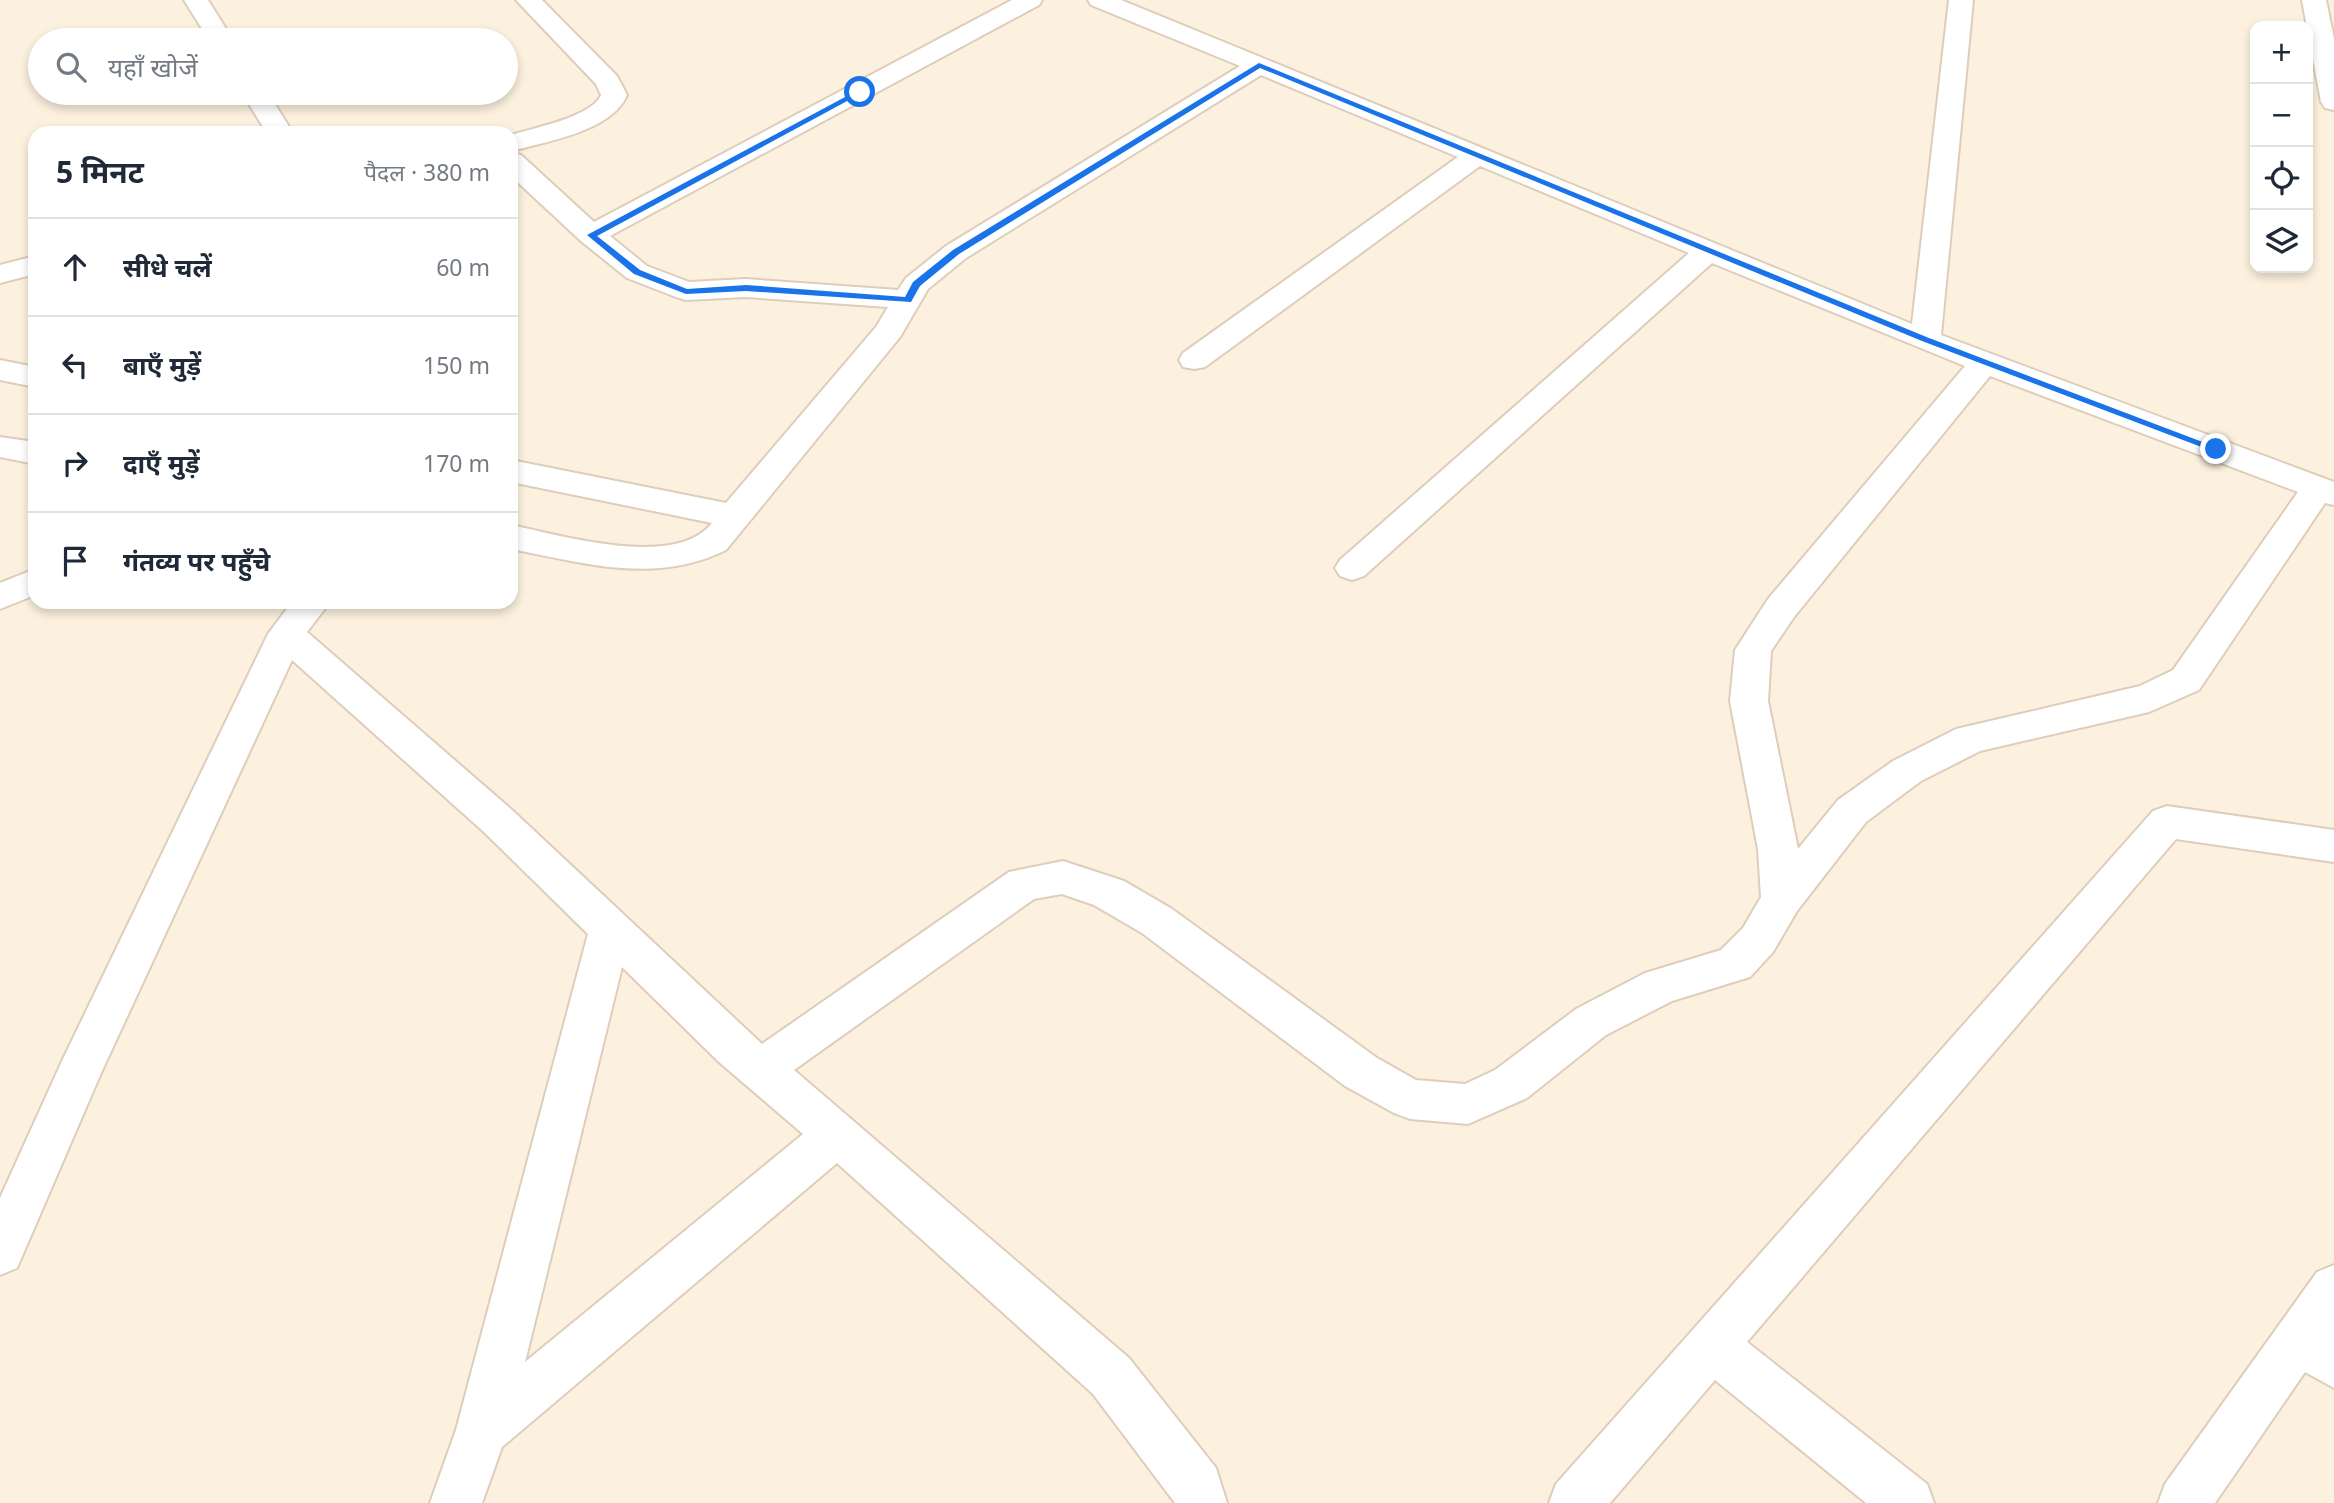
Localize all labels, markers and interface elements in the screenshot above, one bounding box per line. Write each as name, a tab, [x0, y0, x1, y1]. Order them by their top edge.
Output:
map controls	[2250, 21, 2313, 273]
button: +	[2250, 21, 2313, 84]
search box	[28, 28, 518, 105]
icon: search	[52, 48, 90, 86]
text: यहाँ खोजें	[108, 49, 198, 85]
route start	[844, 76, 875, 107]
button: −	[2250, 84, 2313, 147]
button: locate	[2250, 147, 2313, 210]
text: 5 मिनट	[56, 151, 144, 192]
text: पैदल · 380 m	[364, 156, 490, 188]
button: layers	[2250, 210, 2313, 273]
icon: ahead	[56, 248, 94, 286]
text: सीधे चलें	[123, 249, 212, 285]
text: 60 m	[436, 251, 490, 283]
icon: left	[56, 346, 94, 384]
text: बाएँ मुड़ें	[123, 347, 201, 383]
text: 150 m	[423, 349, 490, 381]
route end	[2200, 433, 2231, 464]
icon: right	[56, 444, 94, 482]
text: दाएँ मुड़ें	[123, 445, 200, 481]
text: 170 m	[423, 447, 490, 479]
icon: arrive	[56, 542, 94, 580]
text: गंतव्य पर पहुँचे	[123, 543, 270, 579]

